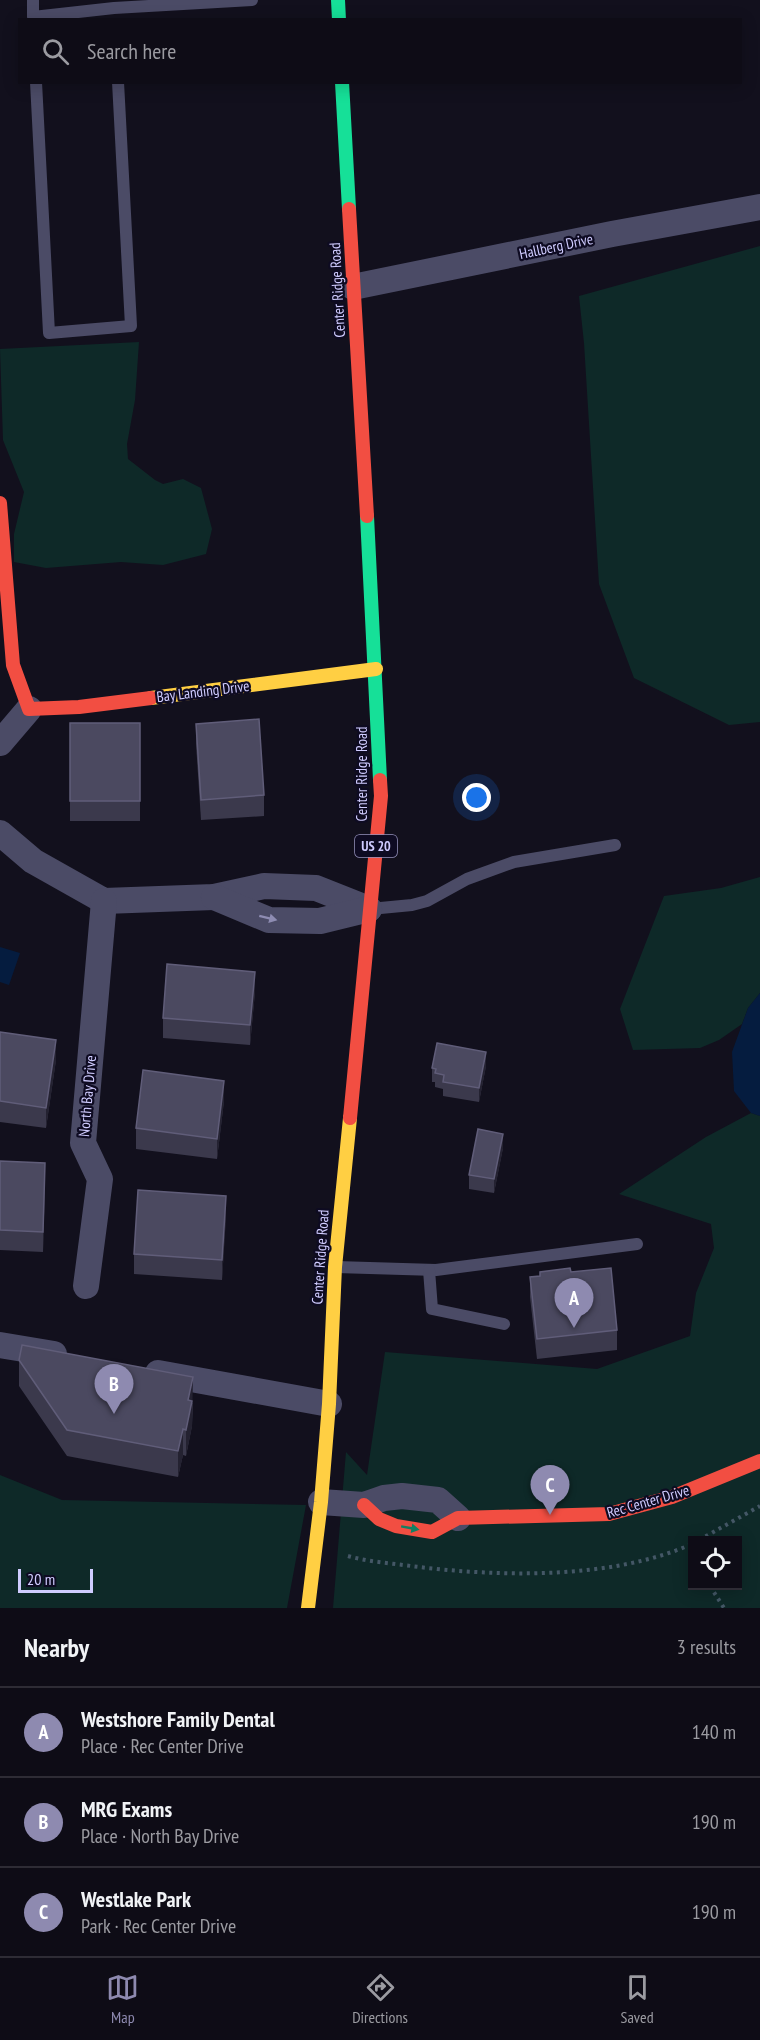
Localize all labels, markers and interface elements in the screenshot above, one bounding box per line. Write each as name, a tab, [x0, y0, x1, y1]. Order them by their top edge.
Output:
search box	[18, 18, 742, 84]
icon: search	[39, 35, 72, 68]
text: Search here	[87, 37, 176, 65]
street label: Hallberg Drive	[517, 229, 595, 263]
street label: Center Ridge Road	[325, 242, 349, 338]
street label: Bay Landing Drive	[156, 676, 250, 706]
street label: Center Ridge Road	[352, 726, 371, 822]
your location	[462, 783, 491, 812]
road number: US 20	[355, 835, 397, 857]
one-way arrow	[259, 914, 277, 924]
street label: North Bay Drive	[74, 1055, 100, 1137]
street label: Center Ridge Road	[307, 1209, 333, 1305]
pin: A	[554, 1278, 594, 1328]
pin: B	[94, 1364, 134, 1414]
pin: C	[530, 1466, 570, 1515]
street label: Rec Center Drive	[605, 1480, 691, 1522]
one-way arrow	[400, 1524, 419, 1533]
map controls	[688, 1536, 742, 1590]
button: locate	[688, 1536, 742, 1590]
scale bar	[18, 1566, 93, 1594]
text: 20 m	[27, 1569, 55, 1589]
text: Nearby	[24, 1631, 89, 1664]
text: 3 results	[677, 1634, 736, 1660]
text: Westshore Family Dental	[81, 1705, 275, 1733]
text: A	[38, 1719, 49, 1745]
text: 140 m	[692, 1719, 736, 1745]
text: Place · Rec Center Drive	[81, 1733, 244, 1759]
text: MRG Exams	[81, 1795, 172, 1823]
text: B	[39, 1809, 48, 1835]
text: 190 m	[692, 1809, 736, 1835]
text: Place · North Bay Drive	[81, 1823, 239, 1849]
text: Westlake Park	[81, 1885, 191, 1913]
text: C	[39, 1899, 48, 1925]
text: 190 m	[692, 1899, 736, 1925]
text: Park · Rec Center Drive	[81, 1913, 236, 1939]
tab: Map	[106, 1971, 139, 2027]
tab: Directions	[352, 1971, 408, 2027]
tab: Saved	[621, 1971, 654, 2027]

